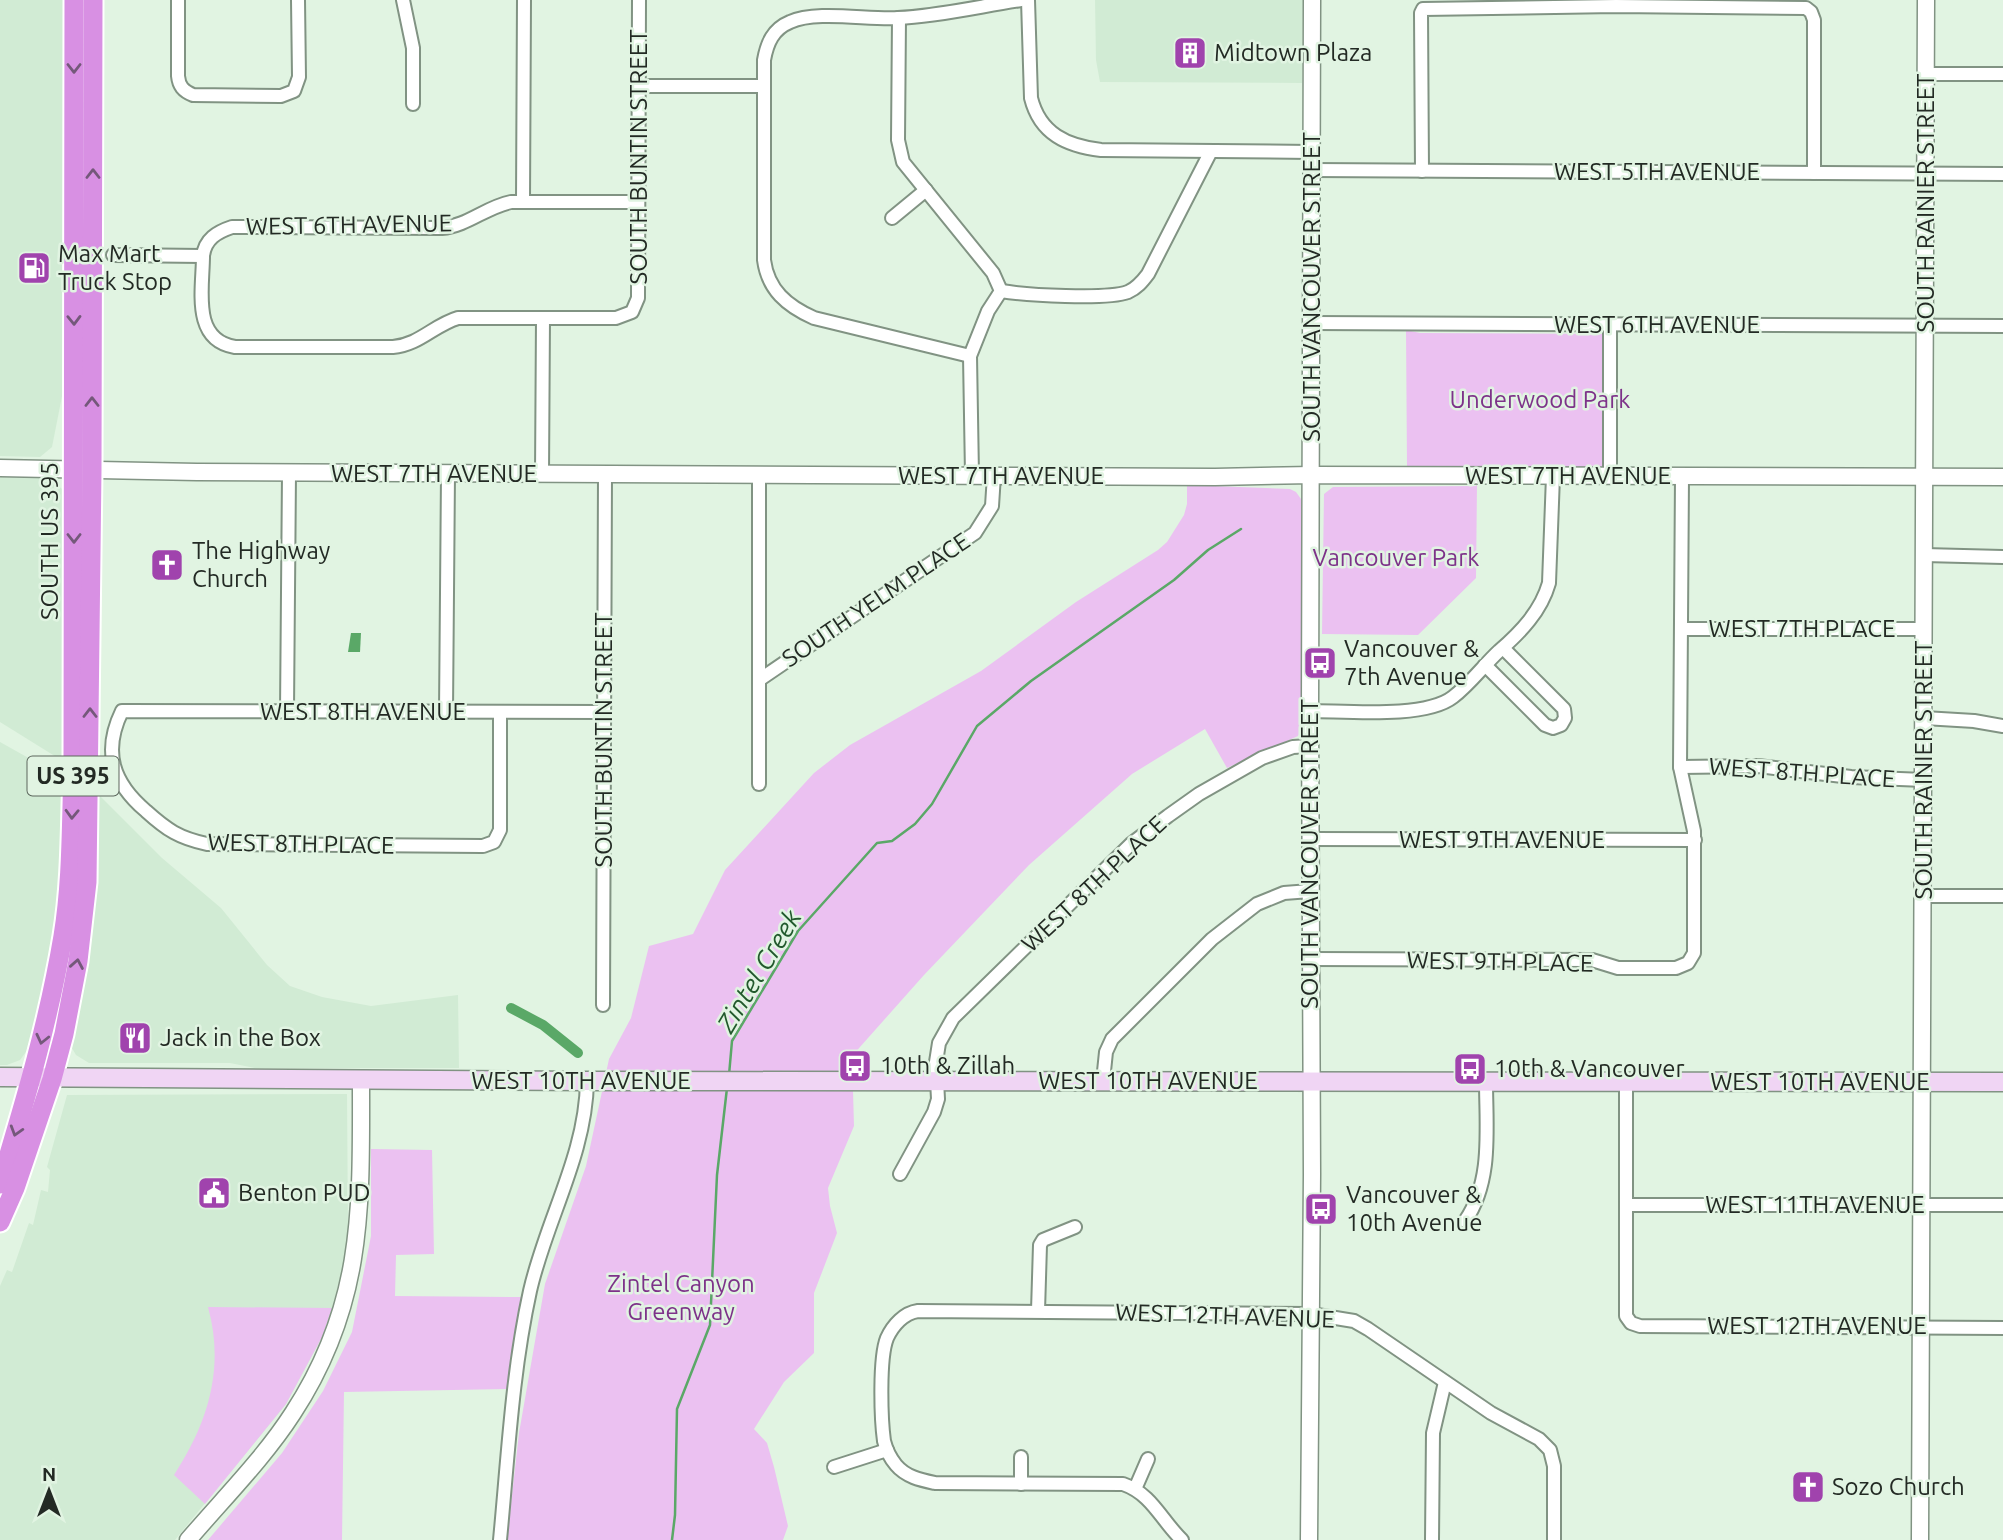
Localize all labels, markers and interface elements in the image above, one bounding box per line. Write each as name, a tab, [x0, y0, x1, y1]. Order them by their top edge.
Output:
street label: SOUTH BUNTIN STREET	[625, 29, 652, 285]
building icon: Midtown Plaza	[1171, 34, 1209, 72]
place label: Midtown Plaza	[1214, 39, 1372, 66]
one-way arrow	[66, 63, 82, 74]
street label: SOUTH RAINIER STREET	[1912, 74, 1939, 332]
street label: SOUTH VANCOUVER STREET	[1298, 132, 1325, 442]
street label: WEST 5TH AVENUE	[1554, 158, 1760, 185]
one-way arrow	[85, 168, 101, 179]
street label: WEST 6TH AVENUE	[246, 209, 452, 240]
place label: Max Mart Truck Stop	[58, 240, 172, 295]
fuel station icon: Max Mart Truck Stop	[15, 249, 53, 287]
street label: WEST 6TH AVENUE	[1554, 311, 1760, 338]
one-way arrow	[66, 315, 82, 326]
park label: Underwood Park	[1450, 386, 1630, 413]
one-way arrow	[84, 396, 100, 406]
street label: WEST 7TH AVENUE	[331, 460, 537, 487]
street label: SOUTH US 395	[36, 462, 63, 620]
street label: WEST 7TH AVENUE	[898, 462, 1104, 489]
street label: WEST 7TH AVENUE	[1465, 462, 1671, 489]
street label: SOUTH YELM PLACE	[777, 527, 974, 672]
one-way arrow	[67, 533, 82, 544]
place label: The Highway Church	[192, 537, 331, 592]
park label: Vancouver Park	[1313, 544, 1479, 571]
church icon: The Highway Church	[148, 546, 186, 584]
street label: SOUTH BUNTIN STREET	[590, 612, 617, 868]
street label: WEST 7TH PLACE	[1709, 615, 1895, 642]
place label: Vancouver & 7th Avenue	[1344, 635, 1479, 690]
street label: SOUTH RAINIER STREET	[1910, 641, 1937, 899]
bus stop icon: Vancouver & 7th Avenue	[1301, 644, 1339, 682]
street label: WEST 8TH AVENUE	[260, 698, 466, 725]
street label: SOUTH VANCOUVER STREET	[1296, 699, 1323, 1009]
one-way arrow	[82, 707, 98, 718]
street label: WEST 8TH PLACE	[1708, 753, 1896, 792]
road number: US 395	[28, 756, 119, 796]
one-way arrow	[64, 809, 79, 820]
street label: WEST 8TH PLACE	[1016, 810, 1171, 957]
street label: WEST 9TH AVENUE	[1399, 826, 1605, 853]
street label: WEST 8TH PLACE	[207, 828, 395, 859]
water label: Zintel Creek	[710, 904, 807, 1038]
street label: WEST 9TH PLACE	[1406, 946, 1594, 977]
one-way arrow	[69, 958, 84, 970]
restaurant icon: Jack in the Box	[116, 1019, 154, 1057]
place label: Jack in the Box	[160, 1024, 321, 1051]
one-way arrow	[36, 1033, 50, 1045]
bus stop icon: 10th & Zillah	[836, 1047, 874, 1085]
bus stop icon: 10th & Vancouver	[1451, 1050, 1489, 1088]
place label: 10th & Zillah	[880, 1052, 1015, 1079]
place label: 10th & Vancouver	[1494, 1055, 1685, 1082]
street label: WEST 10TH AVENUE	[471, 1067, 691, 1094]
street label: WEST 10TH AVENUE	[1038, 1067, 1258, 1094]
street label: WEST 10TH AVENUE	[1710, 1068, 1930, 1095]
one-way arrow	[10, 1125, 25, 1137]
public building icon: Benton PUD	[195, 1174, 233, 1212]
place label: Benton PUD	[238, 1179, 371, 1206]
place label: Vancouver & 10th Avenue	[1346, 1181, 1483, 1236]
bus stop icon: Vancouver & 10th Avenue	[1302, 1190, 1340, 1228]
street label: WEST 11TH AVENUE	[1705, 1191, 1925, 1218]
park label: Zintel Canyon Greenway	[607, 1270, 755, 1325]
street label: WEST 12TH AVENUE	[1115, 1298, 1335, 1333]
street label: WEST 12TH AVENUE	[1707, 1312, 1927, 1339]
north arrow	[14, 1456, 84, 1526]
text: N	[42, 1463, 56, 1485]
church icon: Sozo Church	[1789, 1468, 1827, 1506]
place label: Sozo Church	[1832, 1473, 1965, 1500]

